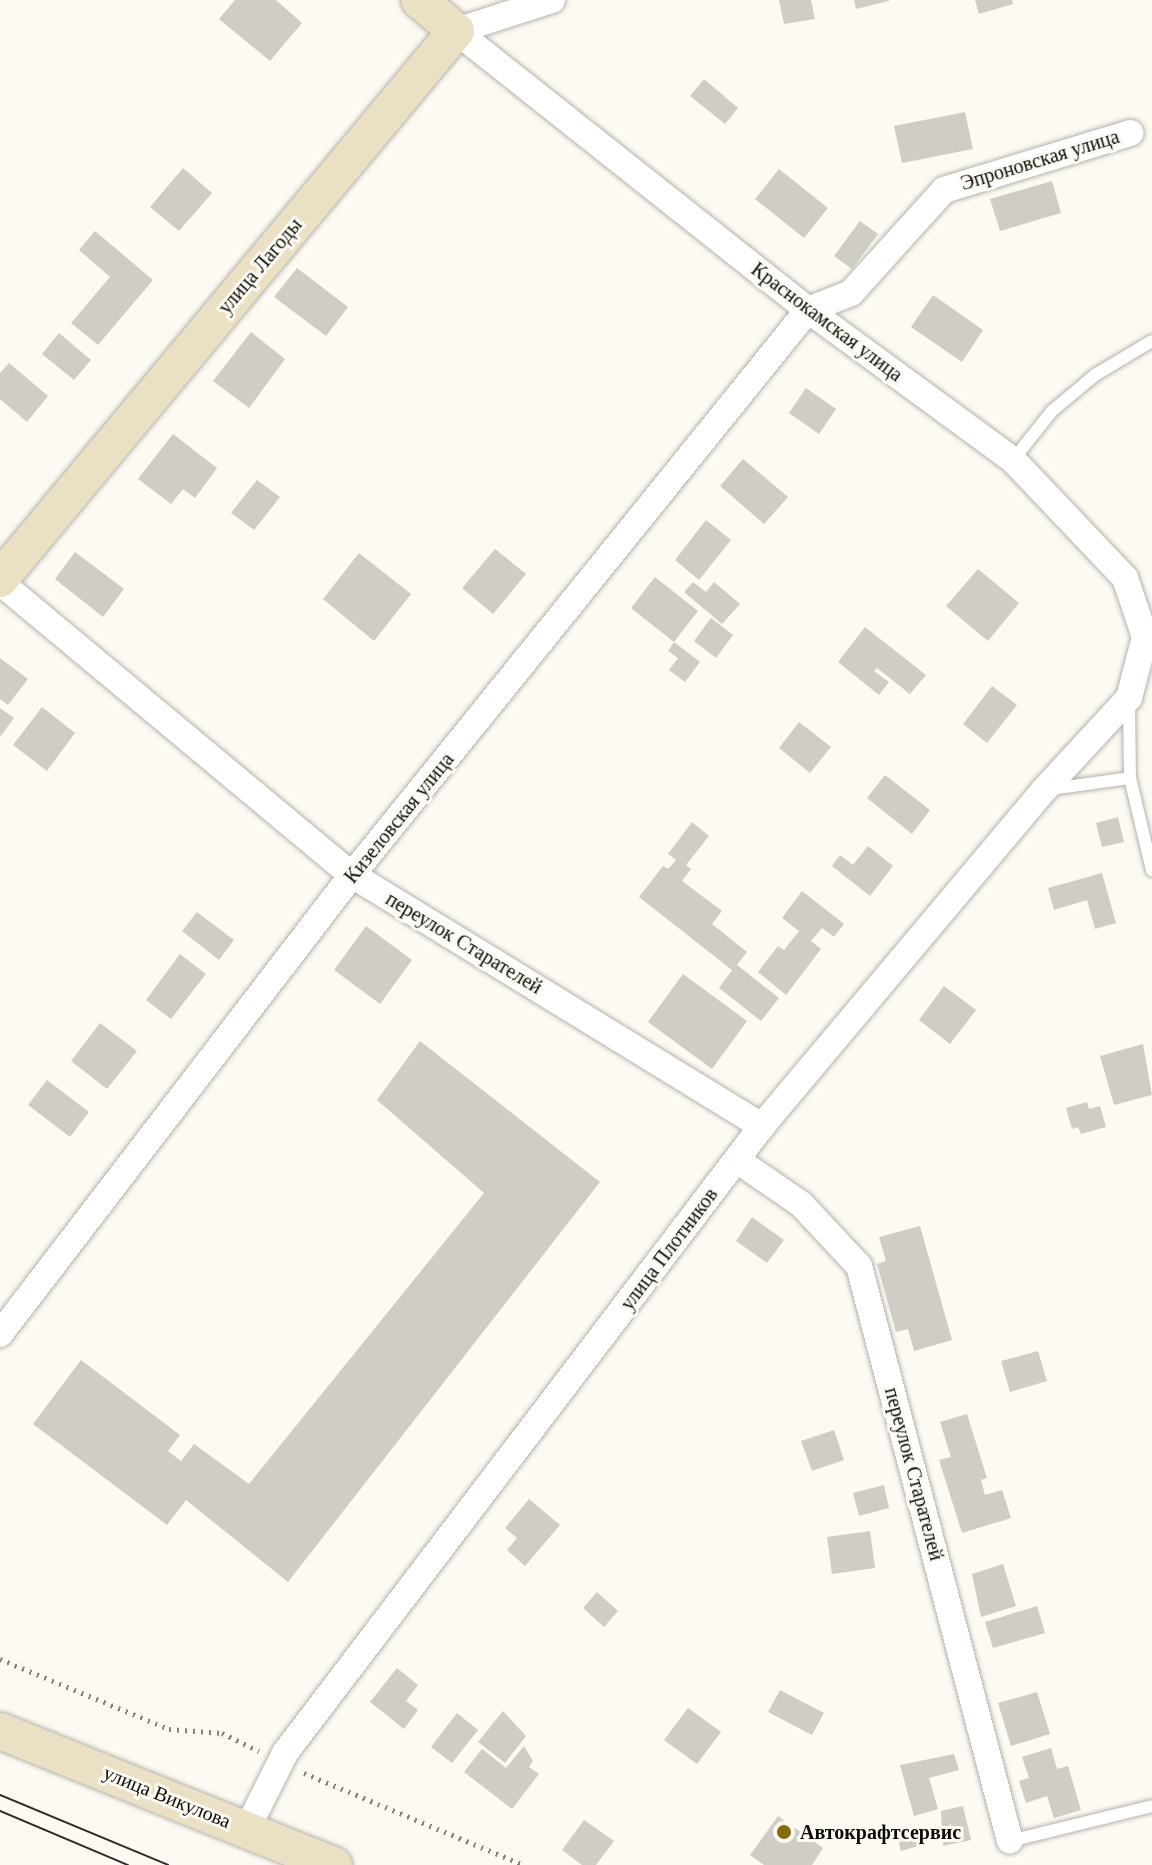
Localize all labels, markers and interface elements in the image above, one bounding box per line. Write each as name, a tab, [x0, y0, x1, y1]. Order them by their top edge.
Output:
street label: Эпроновская улица	[958, 124, 1122, 196]
street label: улица Лагоды	[213, 213, 307, 319]
street label: Краснокамская улица	[747, 257, 907, 387]
street label: Кизеловская улица	[339, 748, 459, 888]
street label: переулок Старателей	[381, 887, 547, 999]
street label: улица Плотников	[615, 1183, 723, 1315]
street label: переулок Старателей	[879, 1385, 949, 1563]
street label: улица Викулова	[100, 1761, 234, 1833]
place label: Автокрафтсервис	[800, 1820, 961, 1844]
marker: Автокрафтсервис	[775, 1823, 793, 1841]

